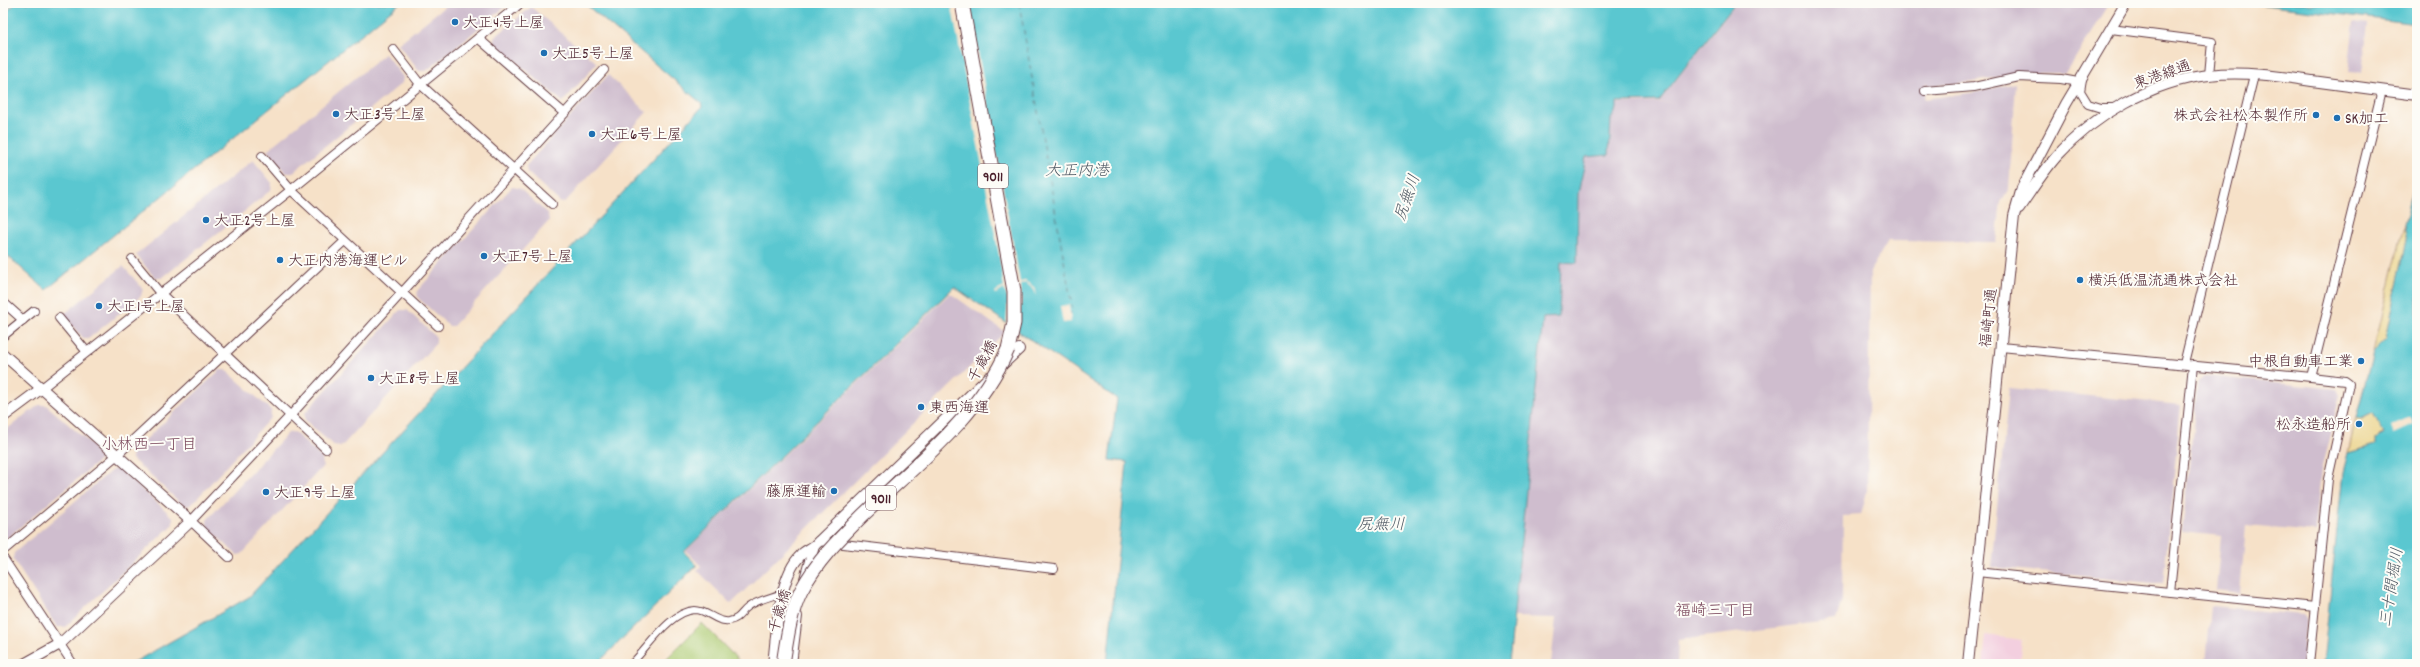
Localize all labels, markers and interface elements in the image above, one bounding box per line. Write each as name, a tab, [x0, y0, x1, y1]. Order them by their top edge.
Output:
place label: 大正4号上屋	[463, 13, 544, 35]
marker: 大正4号上屋	[450, 17, 460, 27]
place label: 大正5号上屋	[552, 44, 634, 66]
marker: 大正5号上屋	[539, 48, 549, 58]
street label: 東港線通	[2131, 56, 2195, 96]
place label: 大正3号上屋	[344, 105, 426, 127]
place label: 株式会社松本製作所	[2173, 106, 2308, 128]
marker: 大正3号上屋	[331, 109, 341, 119]
place label: SK加工	[2345, 109, 2389, 131]
marker: 株式会社松本製作所	[2311, 110, 2321, 120]
marker: SK加工	[2332, 113, 2342, 123]
place label: 大正6号上屋	[600, 125, 682, 147]
marker: 大正6号上屋	[587, 129, 597, 139]
water label: 大正内港	[1045, 160, 1111, 183]
road number: 9011	[978, 164, 1008, 188]
water label: 尻無川	[1390, 171, 1427, 224]
place label: 大正2号上屋	[214, 211, 296, 233]
marker: 大正2号上屋	[201, 215, 211, 225]
place label: 大正7号上屋	[492, 247, 573, 269]
place label: 大正内港海運ビル	[288, 251, 408, 273]
marker: 大正7号上屋	[479, 251, 489, 261]
marker: 大正内港海運ビル	[275, 255, 285, 265]
place label: 横浜低温流通株式会社	[2088, 271, 2238, 293]
marker: 横浜低温流通株式会社	[2075, 275, 2085, 285]
street label: 福崎町通	[1976, 287, 2004, 349]
place label: 大正1号上屋	[107, 297, 185, 319]
marker: 大正1号上屋	[94, 301, 104, 311]
street label: 千歳橋	[963, 337, 1004, 387]
place label: 中根自動車工業	[2248, 352, 2353, 374]
marker: 中根自動車工業	[2356, 356, 2366, 366]
place label: 大正8号上屋	[379, 369, 460, 391]
marker: 大正8号上屋	[366, 373, 376, 383]
place label: 東西海運	[929, 398, 989, 420]
marker: 東西海運	[916, 402, 926, 412]
place label: 松永造船所	[2276, 415, 2351, 437]
marker: 松永造船所	[2354, 419, 2364, 429]
district label: 小林西一丁目	[101, 434, 197, 457]
place label: 藤原運輸	[766, 482, 826, 504]
place label: 大正9号上屋	[274, 483, 356, 505]
marker: 藤原運輸	[829, 486, 839, 496]
road number: 9011	[866, 486, 896, 510]
marker: 大正9号上屋	[261, 487, 271, 497]
water label: 尻無川	[1357, 514, 1405, 537]
water label: 三十間堀川	[2375, 546, 2410, 629]
street label: 千歳橋	[764, 587, 798, 636]
district label: 福崎三丁目	[1675, 600, 1755, 623]

